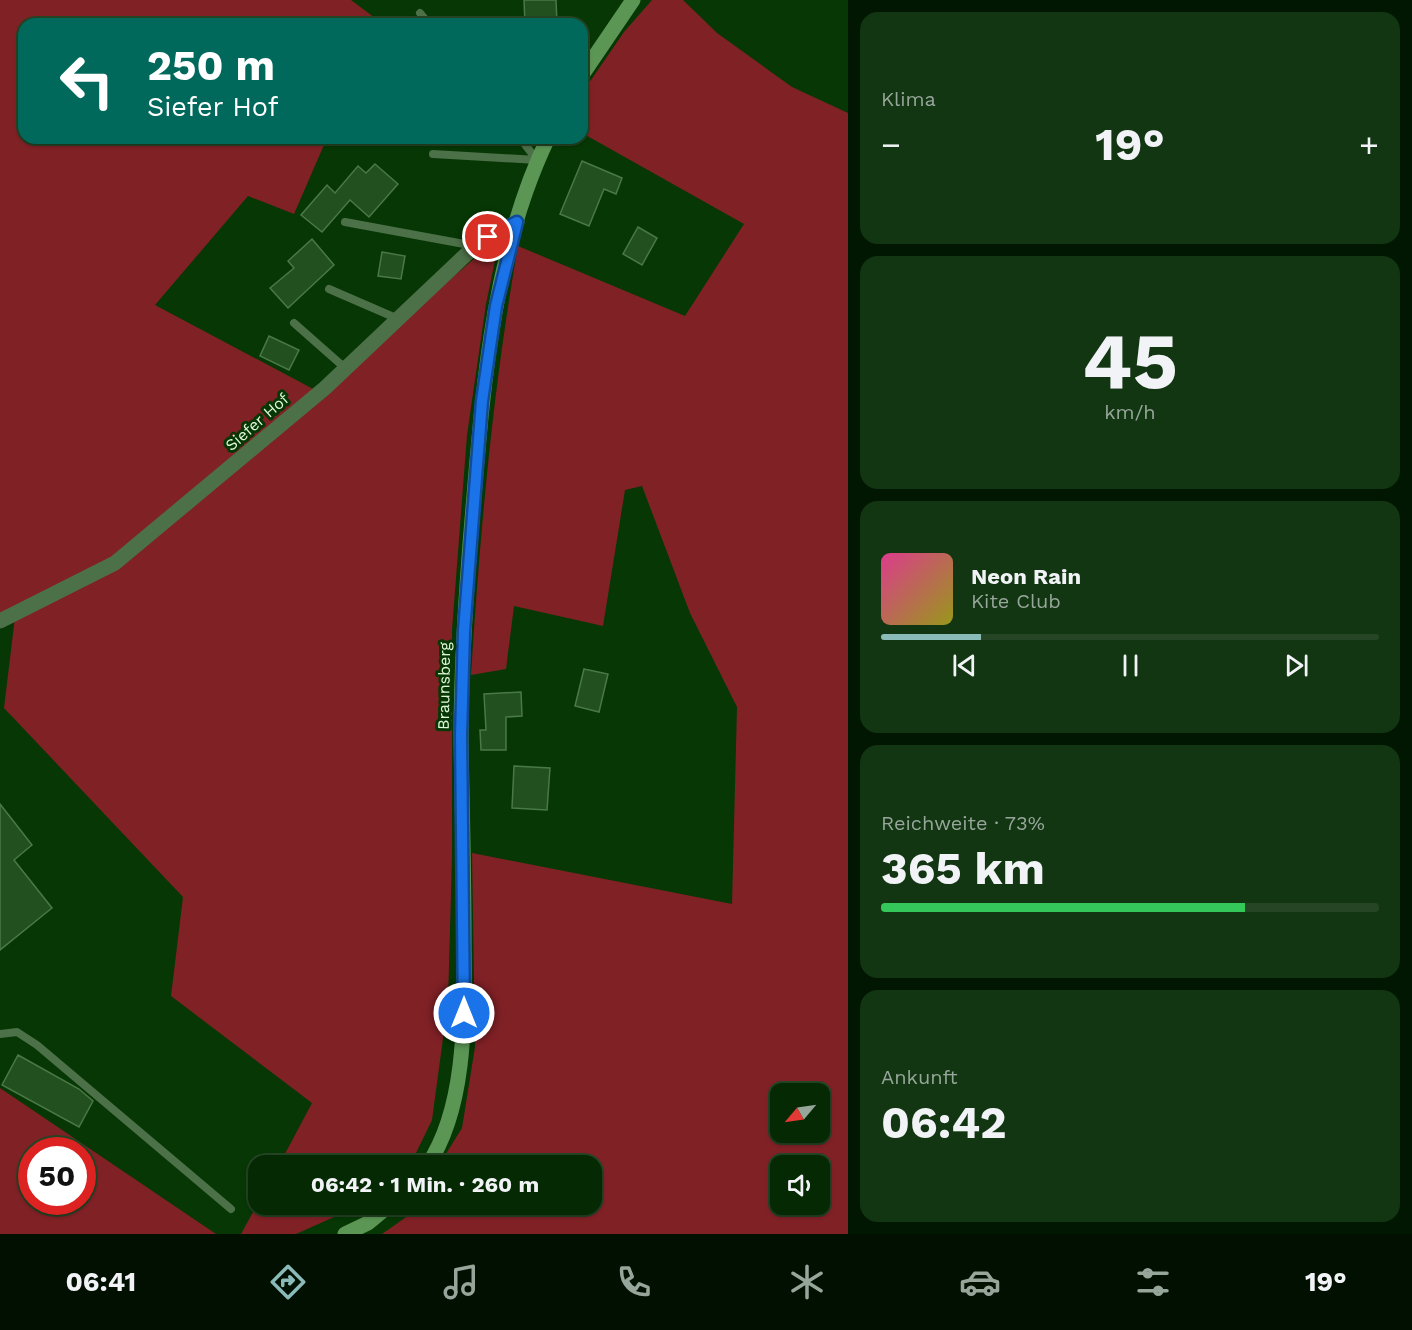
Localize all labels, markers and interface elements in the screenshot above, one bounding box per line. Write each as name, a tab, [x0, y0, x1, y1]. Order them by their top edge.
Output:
text: 250 m	[147, 41, 275, 90]
icon: left	[48, 42, 126, 120]
text: Klima	[881, 87, 936, 111]
text: Siefer Hof	[147, 91, 278, 123]
text: 19°	[1095, 118, 1165, 171]
text: −	[881, 125, 901, 164]
text: +	[1359, 125, 1379, 164]
pin	[462, 211, 513, 262]
icon: arrive	[471, 220, 504, 253]
text: 45	[1082, 315, 1178, 407]
street label: Siefer Hof	[221, 389, 293, 455]
text: km/h	[1104, 400, 1156, 424]
text: Neon Rain	[971, 564, 1081, 589]
text: Kite Club	[971, 589, 1061, 613]
street label: Braunsberg	[434, 641, 454, 730]
icon: previous	[948, 649, 981, 682]
icon: pause	[1114, 649, 1147, 682]
icon: next	[1280, 649, 1313, 682]
text: Reichweite · 73%	[881, 811, 1045, 835]
text: 365 km	[881, 842, 1045, 895]
position arrow	[432, 981, 496, 1045]
text: Ankunft	[881, 1065, 958, 1089]
north arrow	[770, 1083, 830, 1143]
map controls	[770, 1083, 830, 1215]
text: 06:42	[881, 1096, 1007, 1149]
speed limit sign: 50	[18, 1137, 96, 1215]
button: sound	[770, 1155, 830, 1215]
text: 06:42 · 1 Min. · 260 m	[311, 1172, 539, 1197]
icon: directions	[267, 1261, 309, 1303]
icon: music	[440, 1261, 482, 1303]
icon: phone	[613, 1261, 655, 1303]
icon: climate	[786, 1261, 828, 1303]
icon: car	[959, 1261, 1001, 1303]
icon: filters	[1132, 1261, 1174, 1303]
text: 06:41	[65, 1266, 136, 1298]
text: 19°	[1305, 1266, 1347, 1298]

